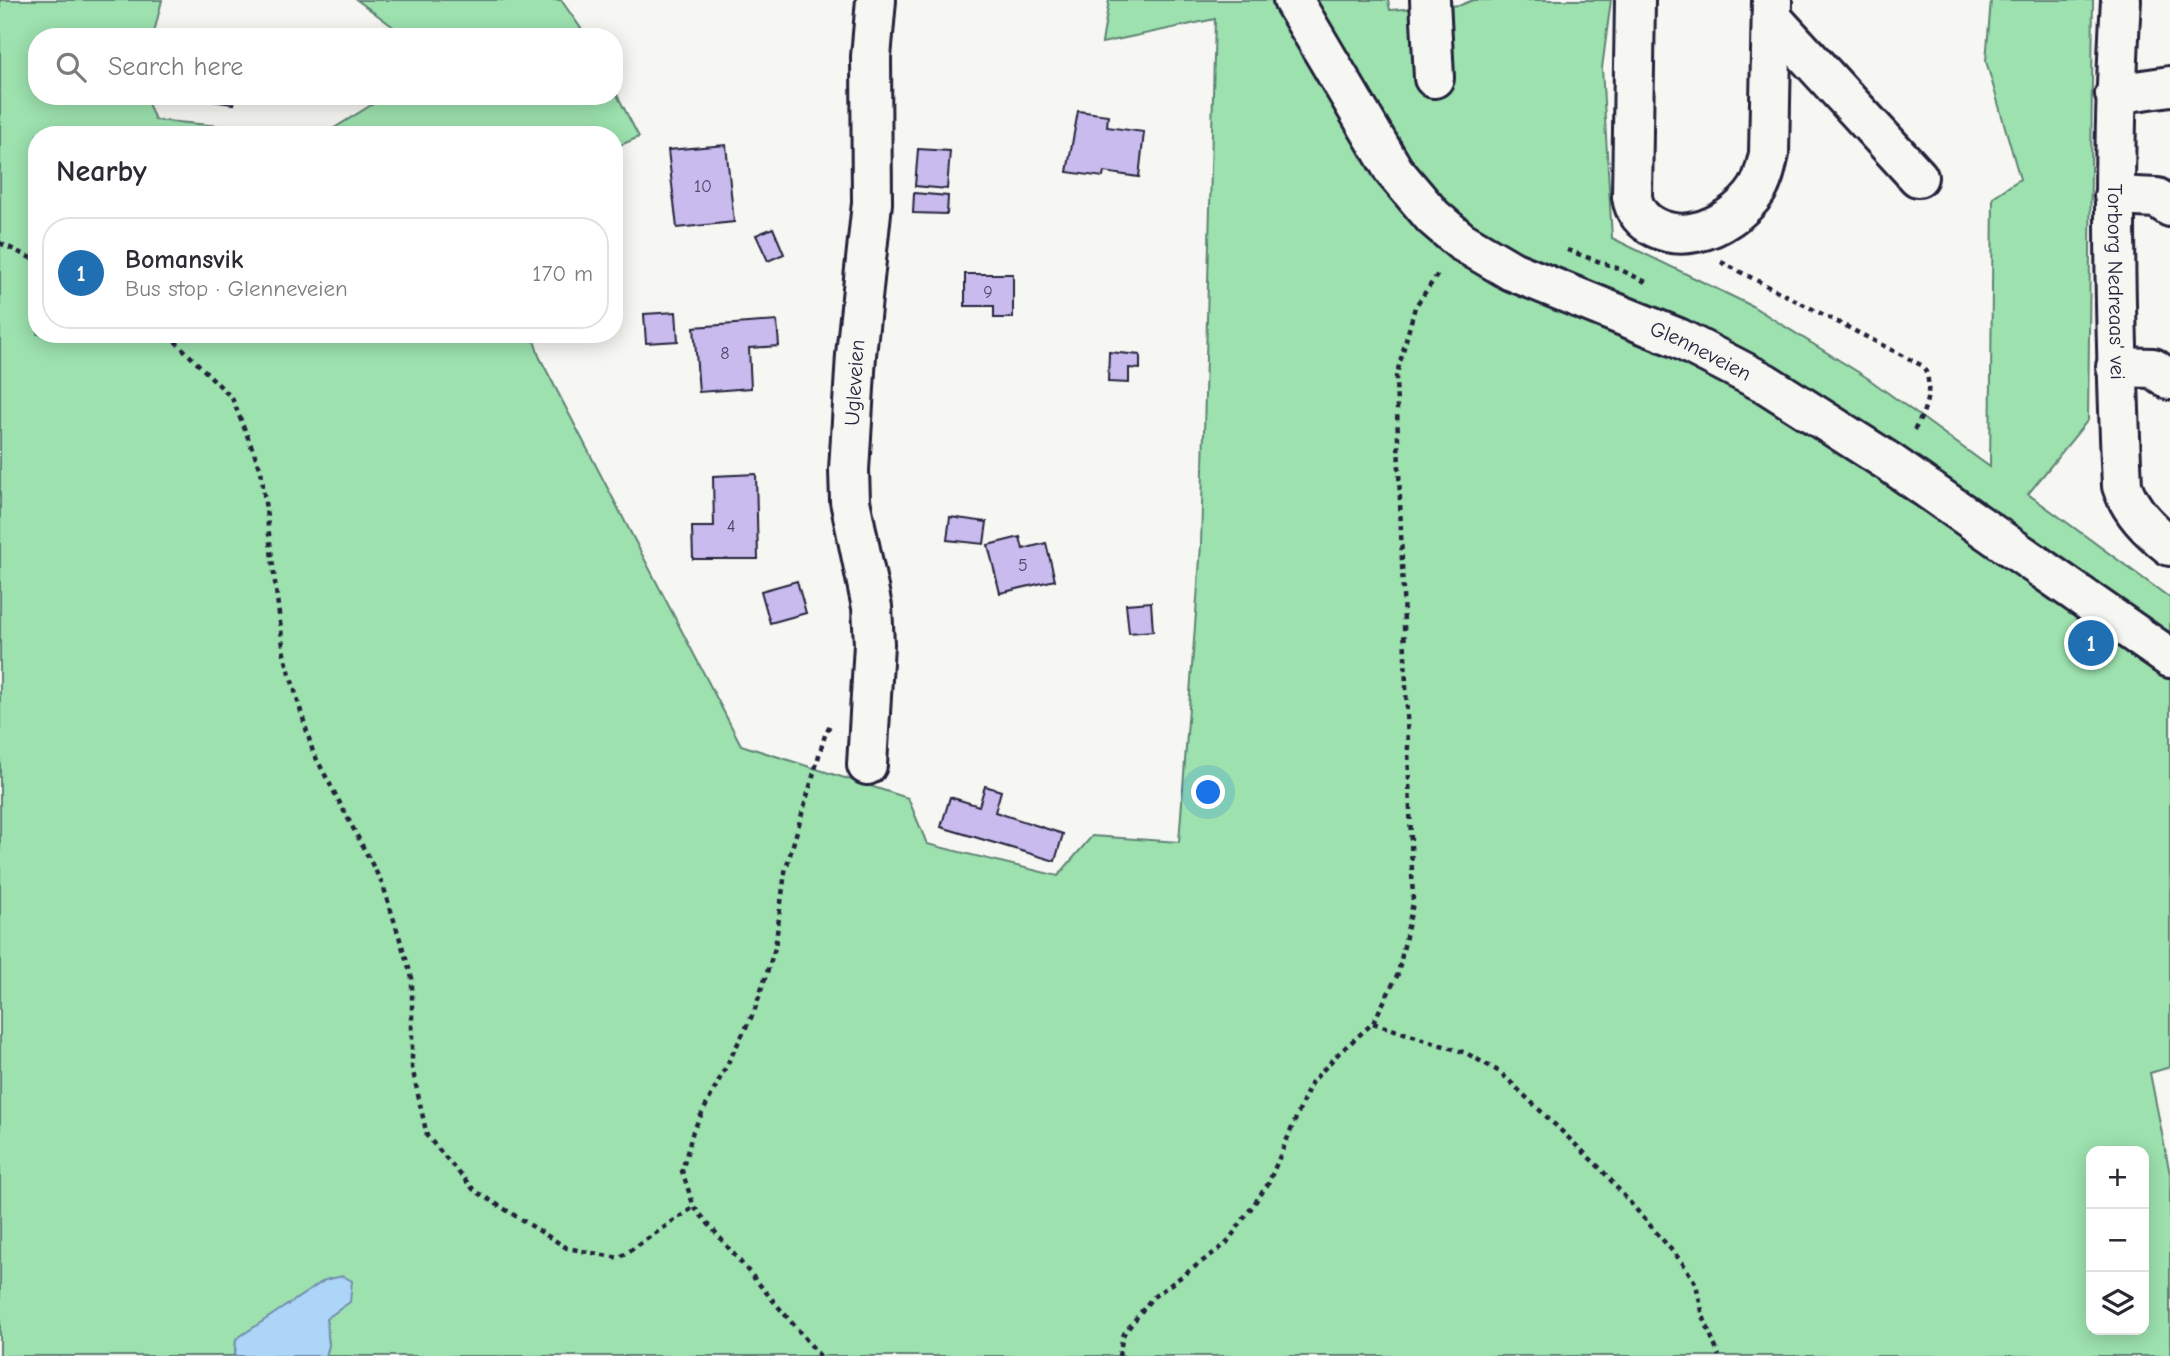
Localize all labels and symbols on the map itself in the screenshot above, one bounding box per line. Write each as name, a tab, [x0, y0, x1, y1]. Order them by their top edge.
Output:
house number: 10	[694, 176, 712, 197]
street label: Torborg Nedreaas' vei	[2103, 184, 2130, 380]
house number: 9	[983, 282, 993, 303]
street label: Glenneveien	[1647, 316, 1755, 386]
street label: Ugleveien	[840, 338, 870, 427]
house number: 8	[720, 343, 730, 364]
house number: 4	[727, 516, 735, 537]
house number: 5	[1018, 555, 1028, 576]
pin: 1	[2068, 617, 2114, 669]
your location	[1191, 775, 1225, 809]

